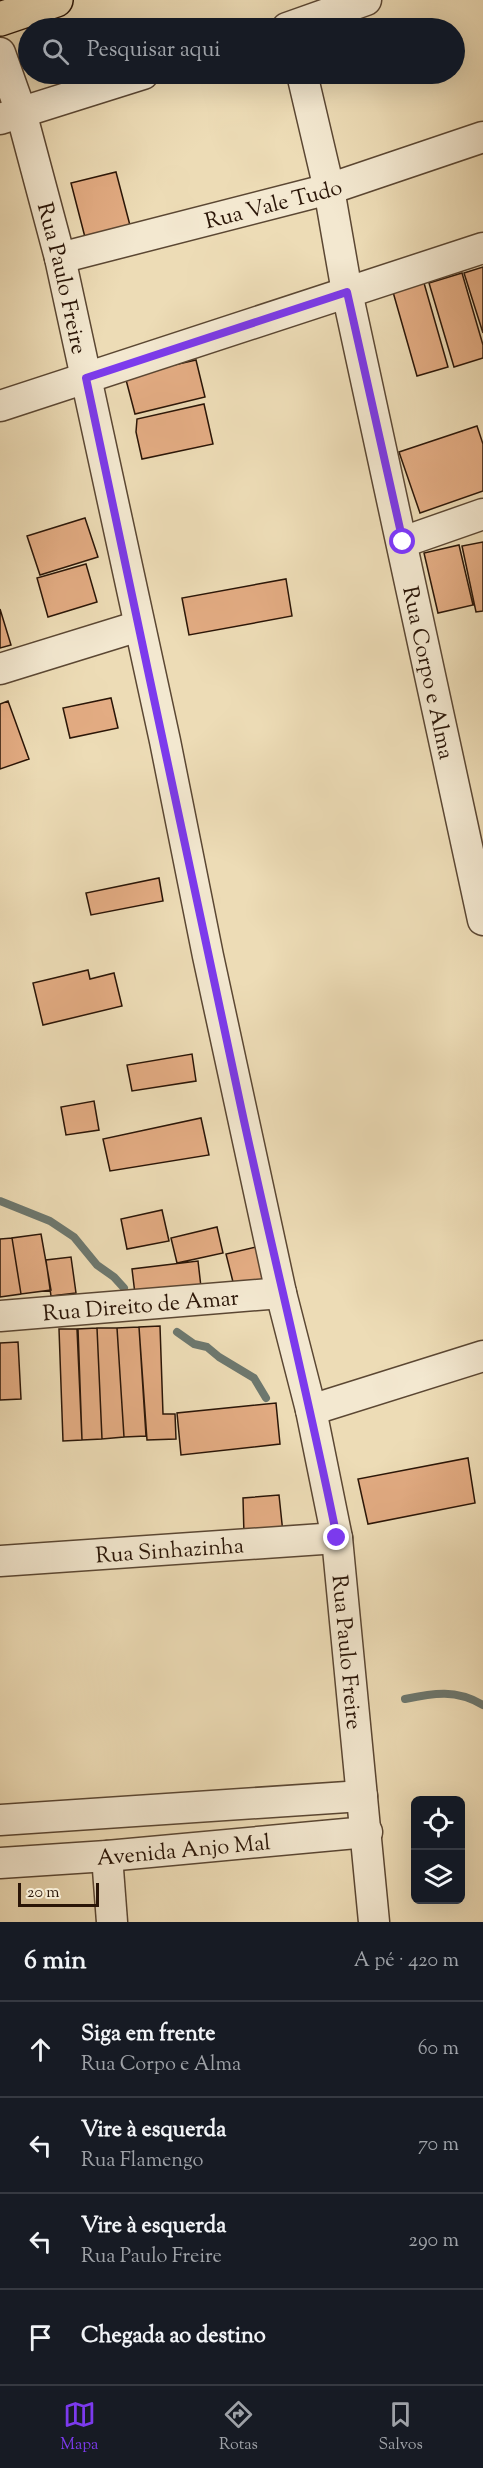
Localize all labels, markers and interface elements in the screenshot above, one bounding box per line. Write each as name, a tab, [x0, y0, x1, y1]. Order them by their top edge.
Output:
search box	[18, 18, 465, 84]
icon: search	[39, 35, 72, 68]
text: Pesquisar aqui	[87, 35, 221, 67]
street label: Rua Vale Tudo	[202, 173, 347, 239]
street label: Rua Paulo Freire	[27, 199, 93, 358]
route start	[389, 528, 415, 554]
street label: Rua Corpo e Alma	[392, 584, 461, 763]
street label: Rua Direito de Amar	[42, 1284, 240, 1331]
route end	[323, 1524, 349, 1550]
street label: Rua Sinhazinha	[94, 1531, 245, 1573]
street label: Rua Paulo Freire	[322, 1574, 368, 1731]
map controls	[411, 1796, 465, 1904]
button: locate	[411, 1796, 465, 1850]
street label: Avenida Anjo Mal	[96, 1828, 272, 1876]
button: layers	[411, 1850, 465, 1904]
scale bar	[18, 1880, 99, 1908]
text: 20 m	[27, 1882, 60, 1905]
text: 6 min	[24, 1943, 87, 1980]
text: A pé · 420 m	[354, 1947, 459, 1976]
text: Siga em frente	[81, 2019, 216, 2051]
icon: ahead	[24, 2033, 57, 2066]
text: 60 m	[418, 2035, 459, 2064]
text: Rua Corpo e Alma	[81, 2051, 241, 2080]
text: Vire à esquerda	[81, 2115, 226, 2147]
icon: left	[24, 2129, 57, 2162]
text: 70 m	[418, 2131, 459, 2160]
text: Rua Flamengo	[81, 2147, 204, 2176]
text: Vire à esquerda	[81, 2211, 226, 2243]
icon: left	[24, 2225, 57, 2258]
text: 290 m	[409, 2227, 459, 2256]
text: Rua Paulo Freire	[81, 2243, 222, 2272]
icon: arrive	[24, 2321, 57, 2354]
text: Chegada ao destino	[81, 2321, 266, 2353]
tab: Mapa	[60, 2398, 98, 2457]
tab: Rotas	[219, 2398, 258, 2457]
tab: Salvos	[379, 2398, 423, 2457]

